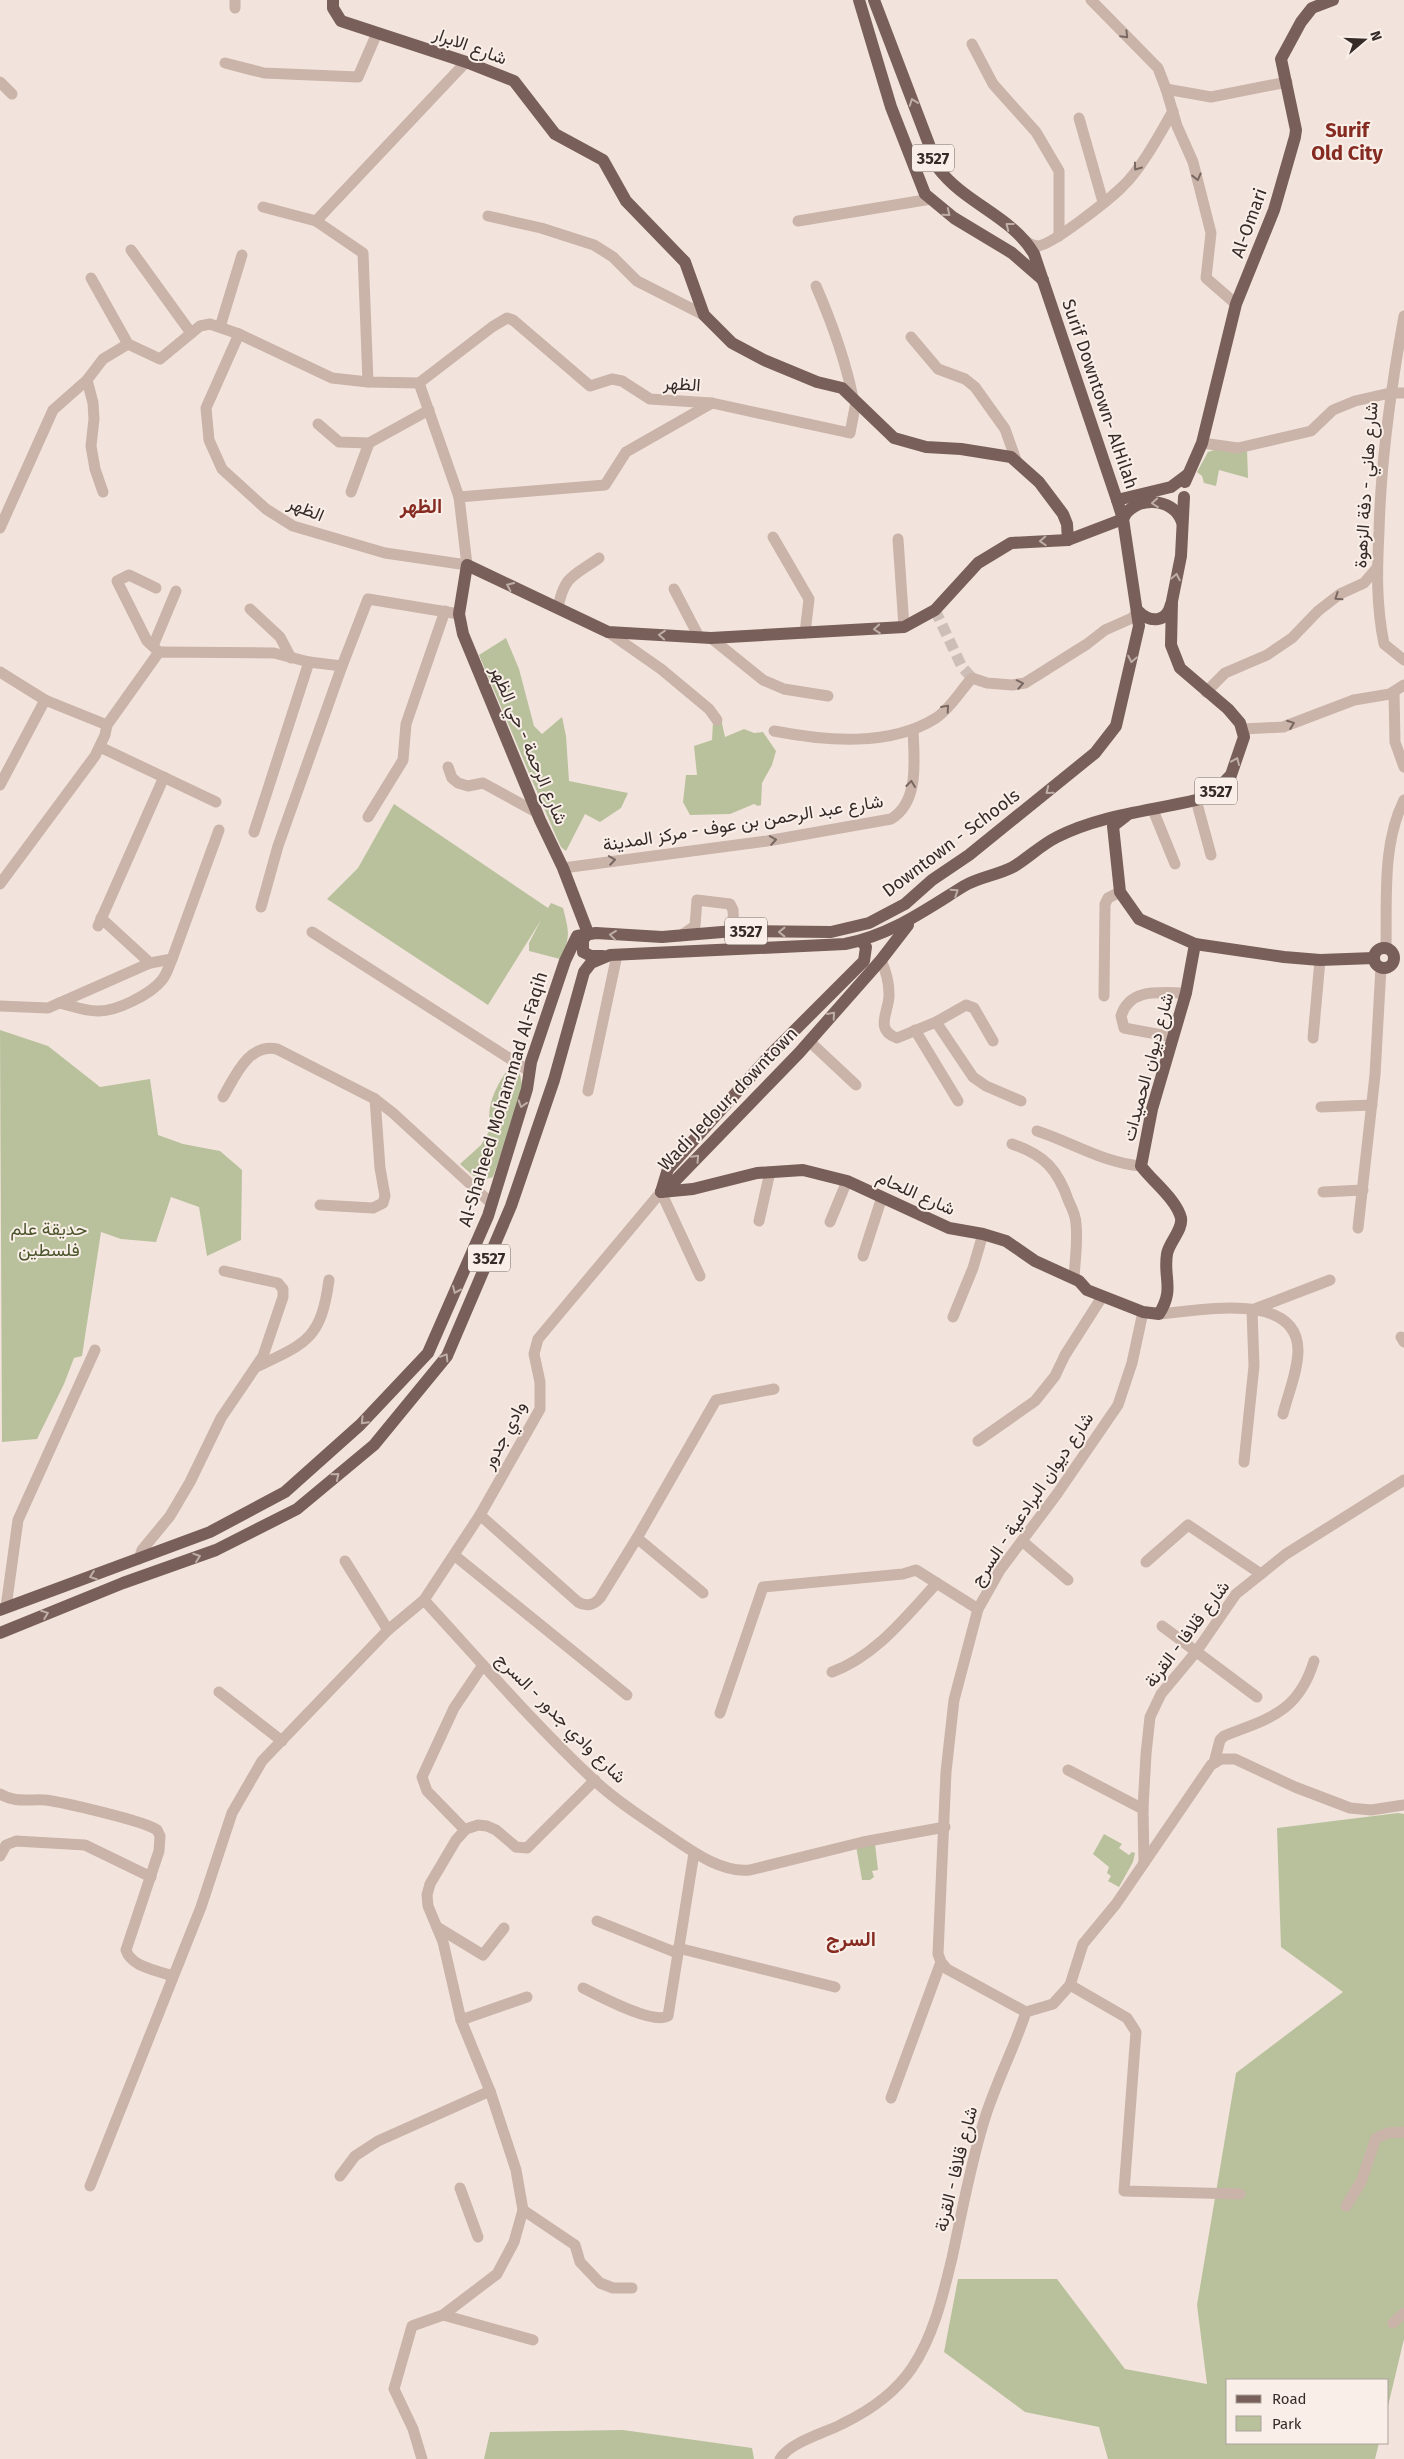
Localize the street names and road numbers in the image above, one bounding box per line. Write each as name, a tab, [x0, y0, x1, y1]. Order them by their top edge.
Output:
street label: شارع الابرار	[429, 22, 510, 70]
road number: 3527	[912, 144, 954, 172]
street label: Al-Omari	[1226, 185, 1272, 261]
street label: Surif Downtown- AlHilah	[1057, 296, 1143, 492]
street label: الظهر	[662, 372, 701, 396]
street label: شارع هاني - دفة الزهوة	[1349, 401, 1387, 569]
street label: الظهر	[284, 491, 328, 526]
street label: شارع الرحمة - حي الظهر	[482, 661, 572, 829]
road number: 3527	[1195, 778, 1237, 804]
street label: Downtown - Schools	[878, 784, 1024, 902]
street label: شارع عبد الرحمن بن عوف - مركز المدينة	[601, 790, 885, 857]
road number: 3527	[725, 918, 767, 944]
street label: Al-Shaheed Mohammad Al-Faqih	[454, 969, 552, 1229]
street label: شارع ديوان الحميدات	[1118, 990, 1179, 1144]
street label: Wadi Jedour, downtown	[654, 1023, 802, 1175]
street label: شارع اللحام	[873, 1166, 959, 1221]
road number: 3527	[468, 1244, 510, 1272]
street label: وادي جدور	[476, 1397, 535, 1476]
street label: شارع ديوان البرادعية - السرج	[966, 1408, 1099, 1591]
street label: شارع قلافا - القرنة	[1140, 1576, 1235, 1692]
street label: شارع وادي جدور - السرج	[488, 1648, 631, 1791]
street label: شارع قلافا - القرنة	[930, 2104, 983, 2234]

